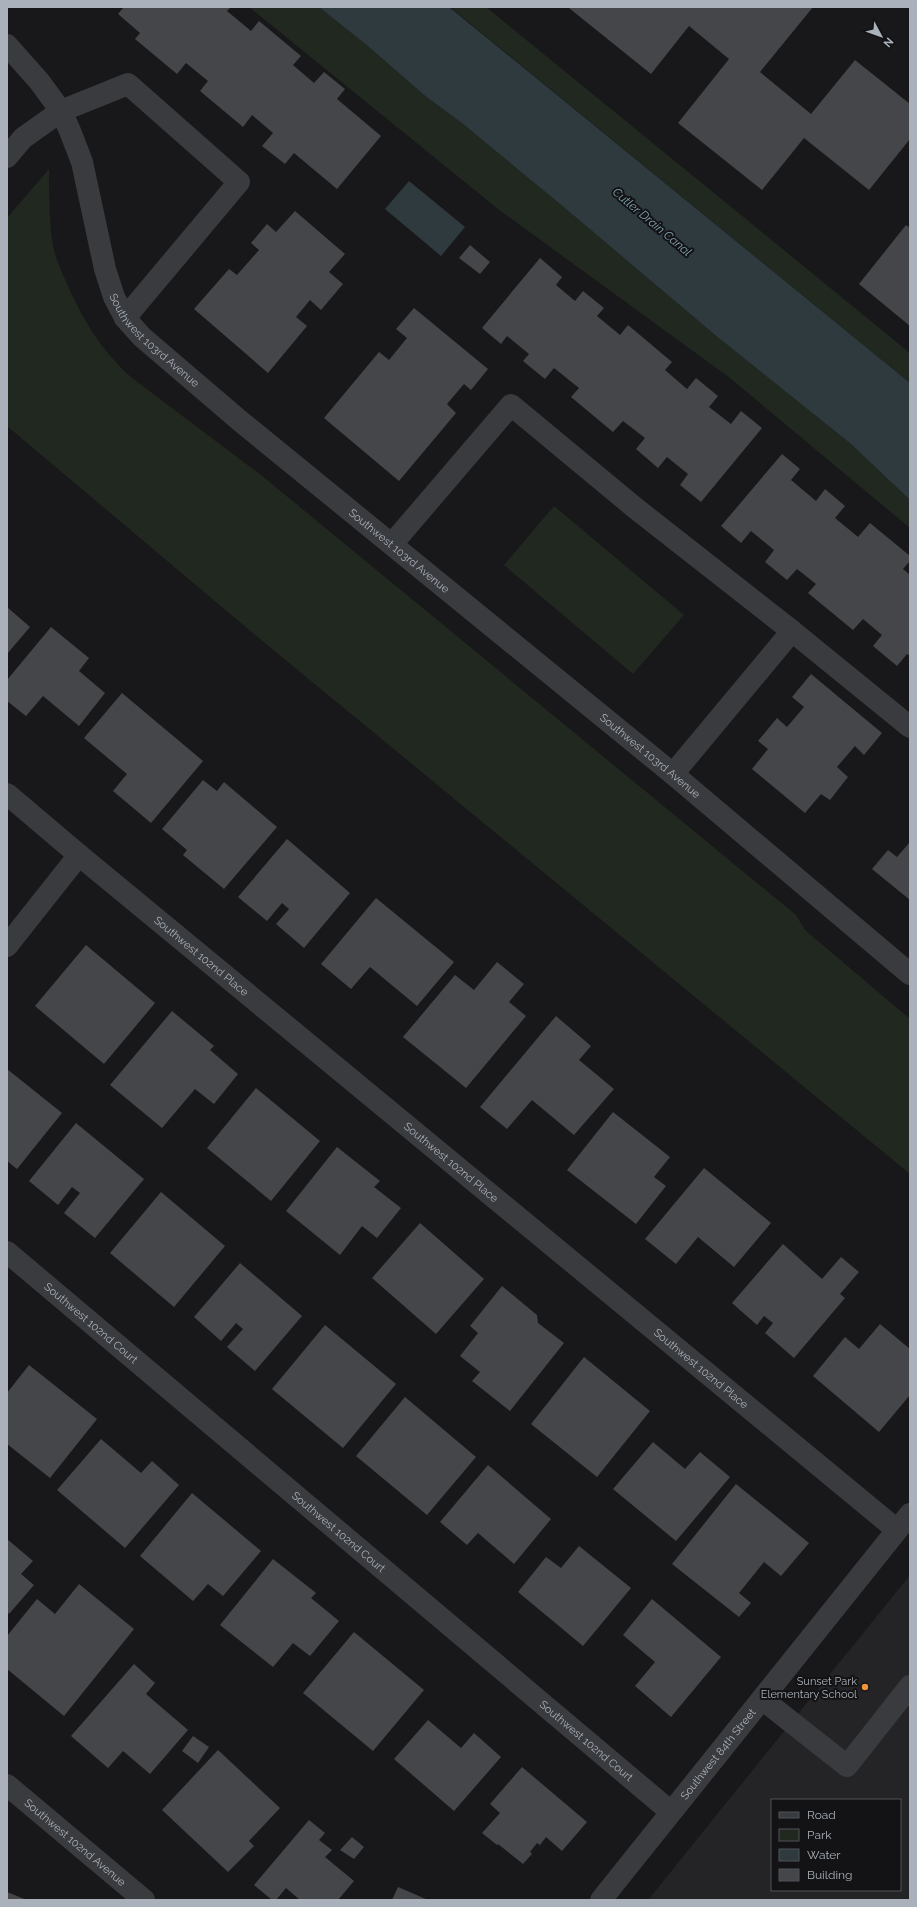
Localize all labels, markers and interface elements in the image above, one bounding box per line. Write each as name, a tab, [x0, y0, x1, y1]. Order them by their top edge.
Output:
north arrow	[861, 16, 901, 56]
text: N	[881, 35, 896, 50]
water label: Cutler Drain Canal	[610, 185, 694, 259]
street label: Southwest 103rd Avenue	[107, 291, 202, 390]
street label: Southwest 103rd Avenue	[346, 506, 452, 596]
street label: Southwest 103rd Avenue	[597, 711, 703, 801]
street label: Southwest 102nd Place	[152, 913, 252, 999]
street label: Southwest 102nd Place	[401, 1119, 501, 1205]
street label: Southwest 102nd Court	[42, 1280, 141, 1366]
street label: Southwest 102nd Place	[651, 1326, 751, 1411]
street label: Southwest 102nd Court	[289, 1489, 388, 1575]
place label: Sunset Park Elementary School	[761, 1675, 857, 1701]
marker: Sunset Park Elementary School	[860, 1682, 870, 1692]
street label: Southwest 102nd Court	[537, 1698, 636, 1784]
street label: Southwest 84th Street	[678, 1706, 758, 1802]
street label: Southwest 102nd Avenue	[22, 1796, 129, 1889]
legend	[771, 1799, 901, 1891]
text: Road	[807, 1808, 836, 1822]
text: Park	[807, 1828, 832, 1842]
text: Water	[807, 1848, 841, 1862]
text: Building	[807, 1868, 853, 1882]

